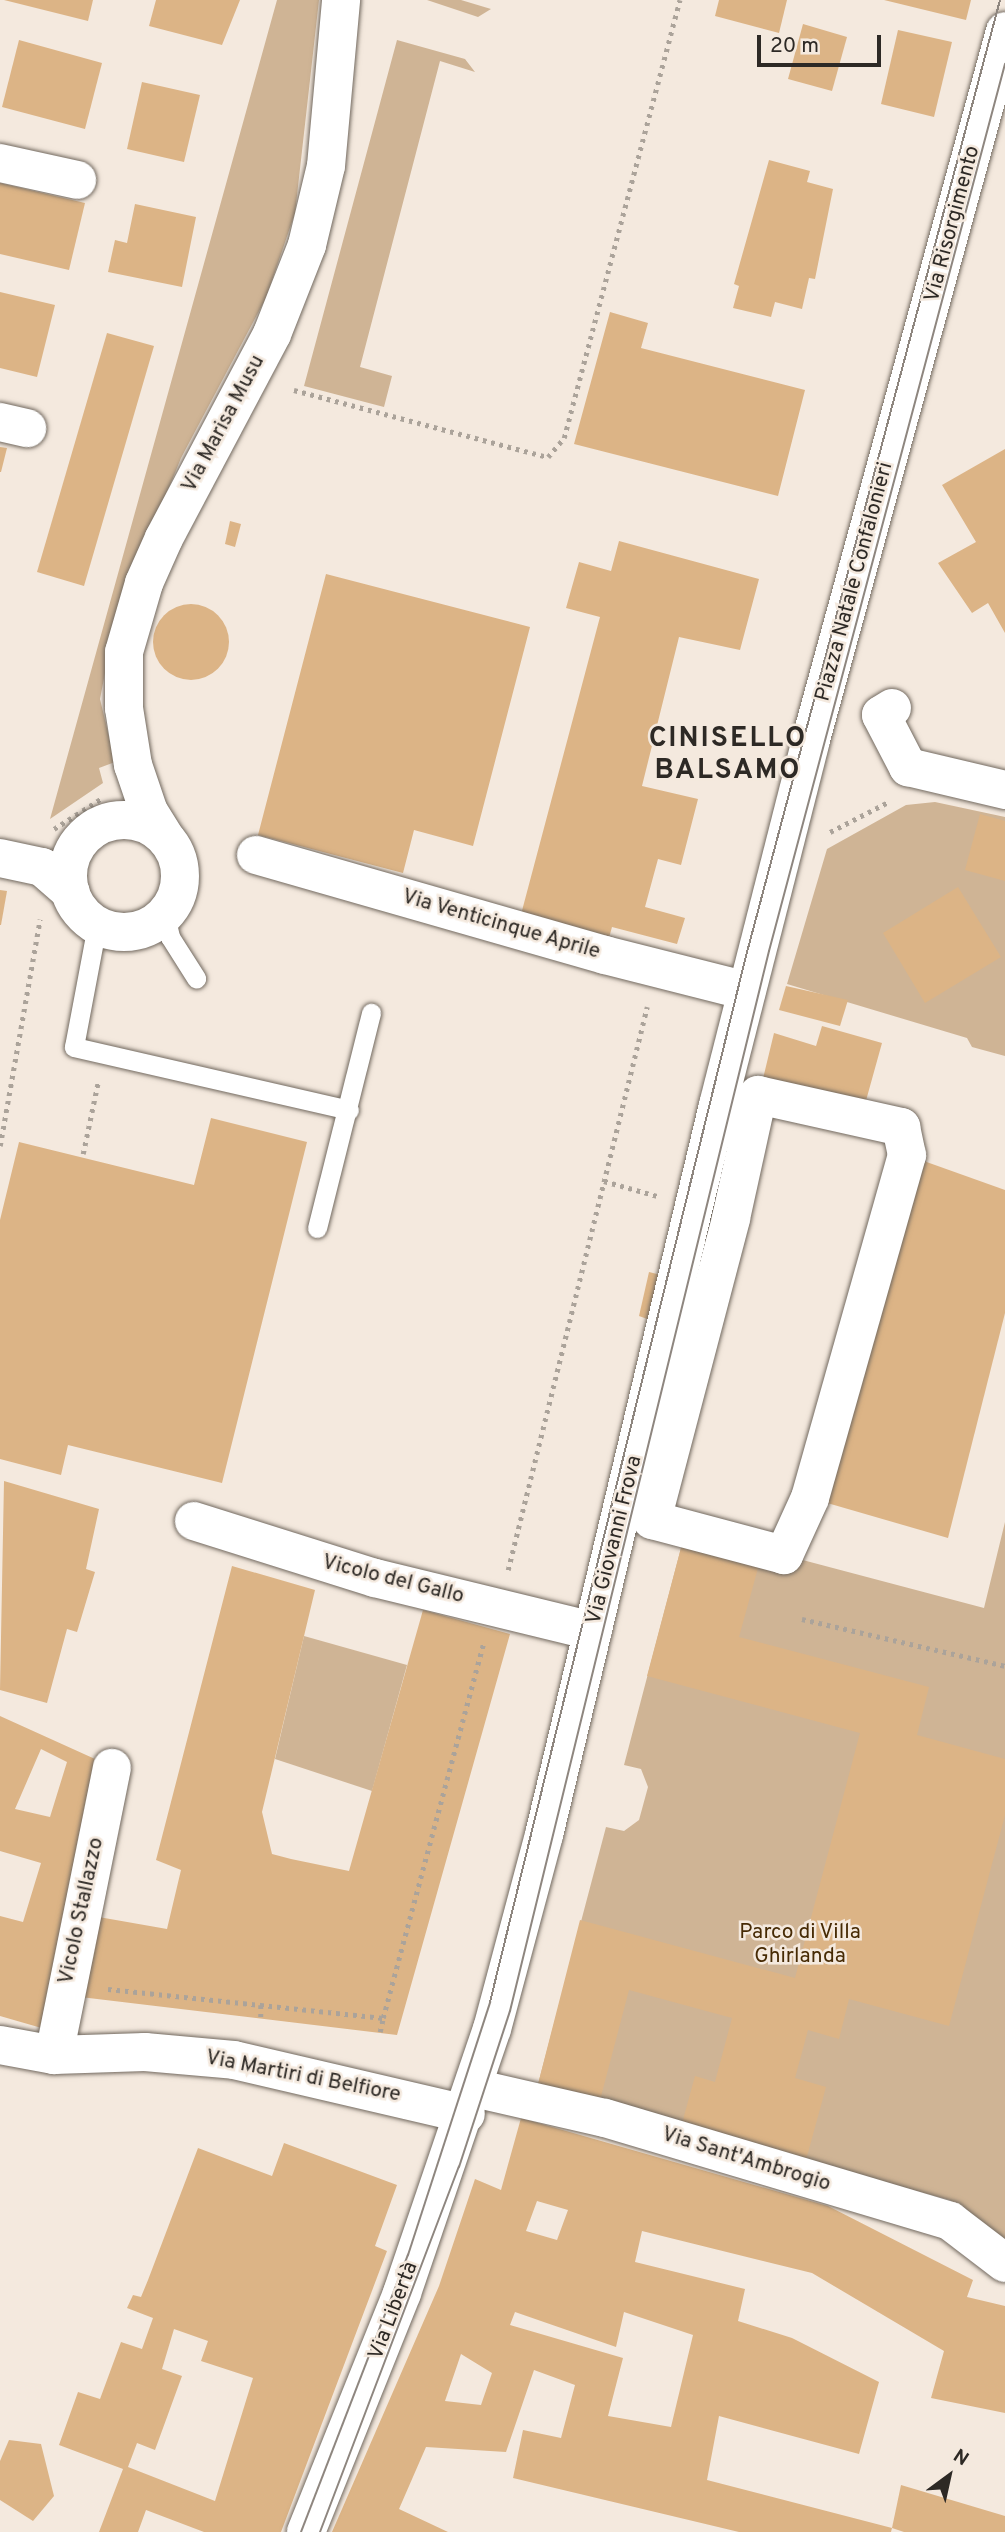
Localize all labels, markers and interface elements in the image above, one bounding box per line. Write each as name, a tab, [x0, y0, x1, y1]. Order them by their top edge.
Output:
scale bar	[760, 21, 884, 65]
text: 20 m	[770, 33, 819, 60]
street label: Via Risorgimento	[920, 143, 986, 305]
street label: Via Marisa Musu	[177, 351, 271, 497]
street label: Piazza Natale Confalonieri	[811, 460, 899, 704]
district label: CINISELLO BALSAMO	[650, 722, 806, 788]
street label: Via Venticinque Aprile	[398, 884, 604, 966]
street label: Via Giovanni Frova	[582, 1453, 648, 1627]
street label: Vicolo del Gallo	[319, 1550, 467, 1610]
street label: Vicolo Stallazzo	[54, 1835, 110, 1987]
park label: Parco di Villa Ghirlanda	[739, 1920, 861, 1970]
street label: Via Martiri di Belfiore	[203, 2046, 403, 2108]
street label: Via Sant'Ambrogio	[659, 2122, 833, 2198]
street label: Via Libertà	[364, 2258, 424, 2364]
north arrow	[914, 2441, 984, 2511]
text: N	[948, 2445, 973, 2472]

